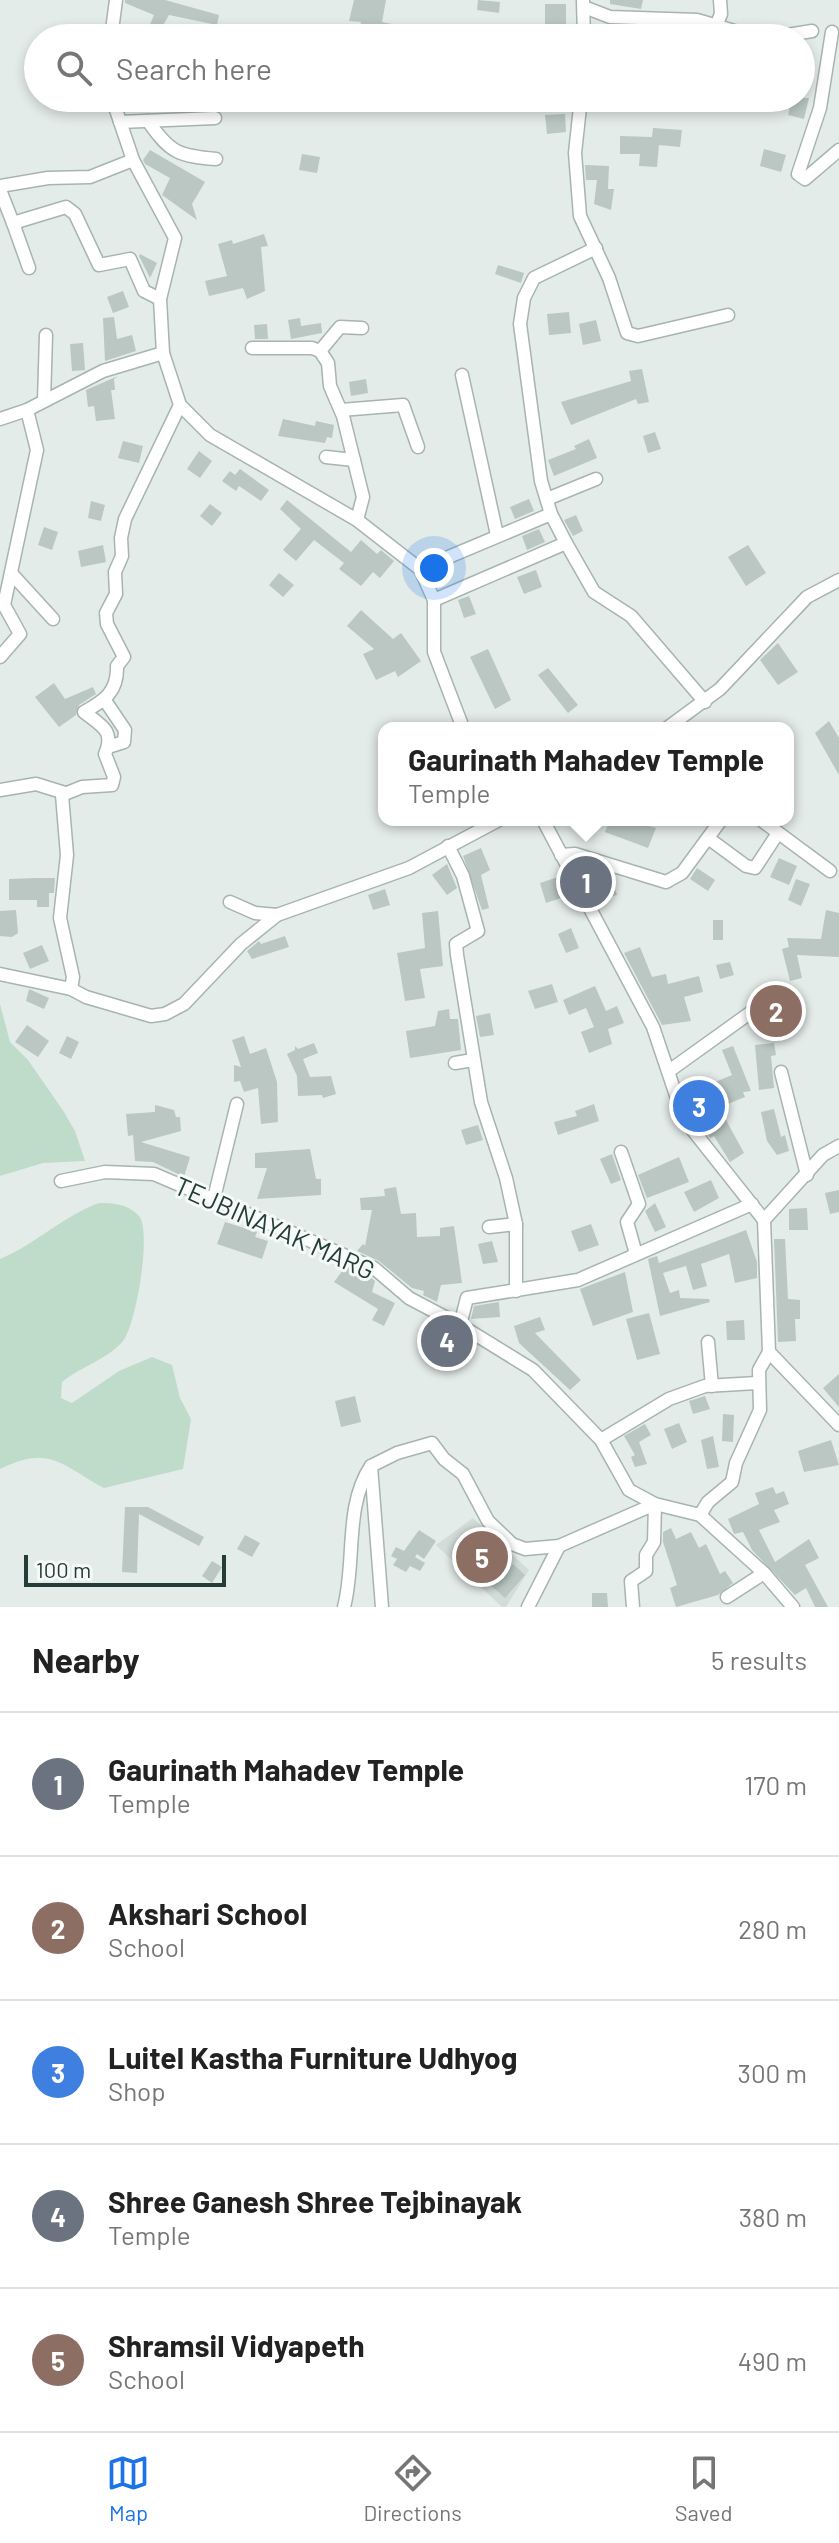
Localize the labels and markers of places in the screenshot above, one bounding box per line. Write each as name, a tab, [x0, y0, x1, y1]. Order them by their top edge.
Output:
pin: 1	[560, 852, 612, 912]
pin: 2	[750, 981, 802, 1041]
pin: 3	[673, 1076, 725, 1136]
pin: 4	[421, 1311, 473, 1371]
pin: 5	[456, 1527, 508, 1587]

